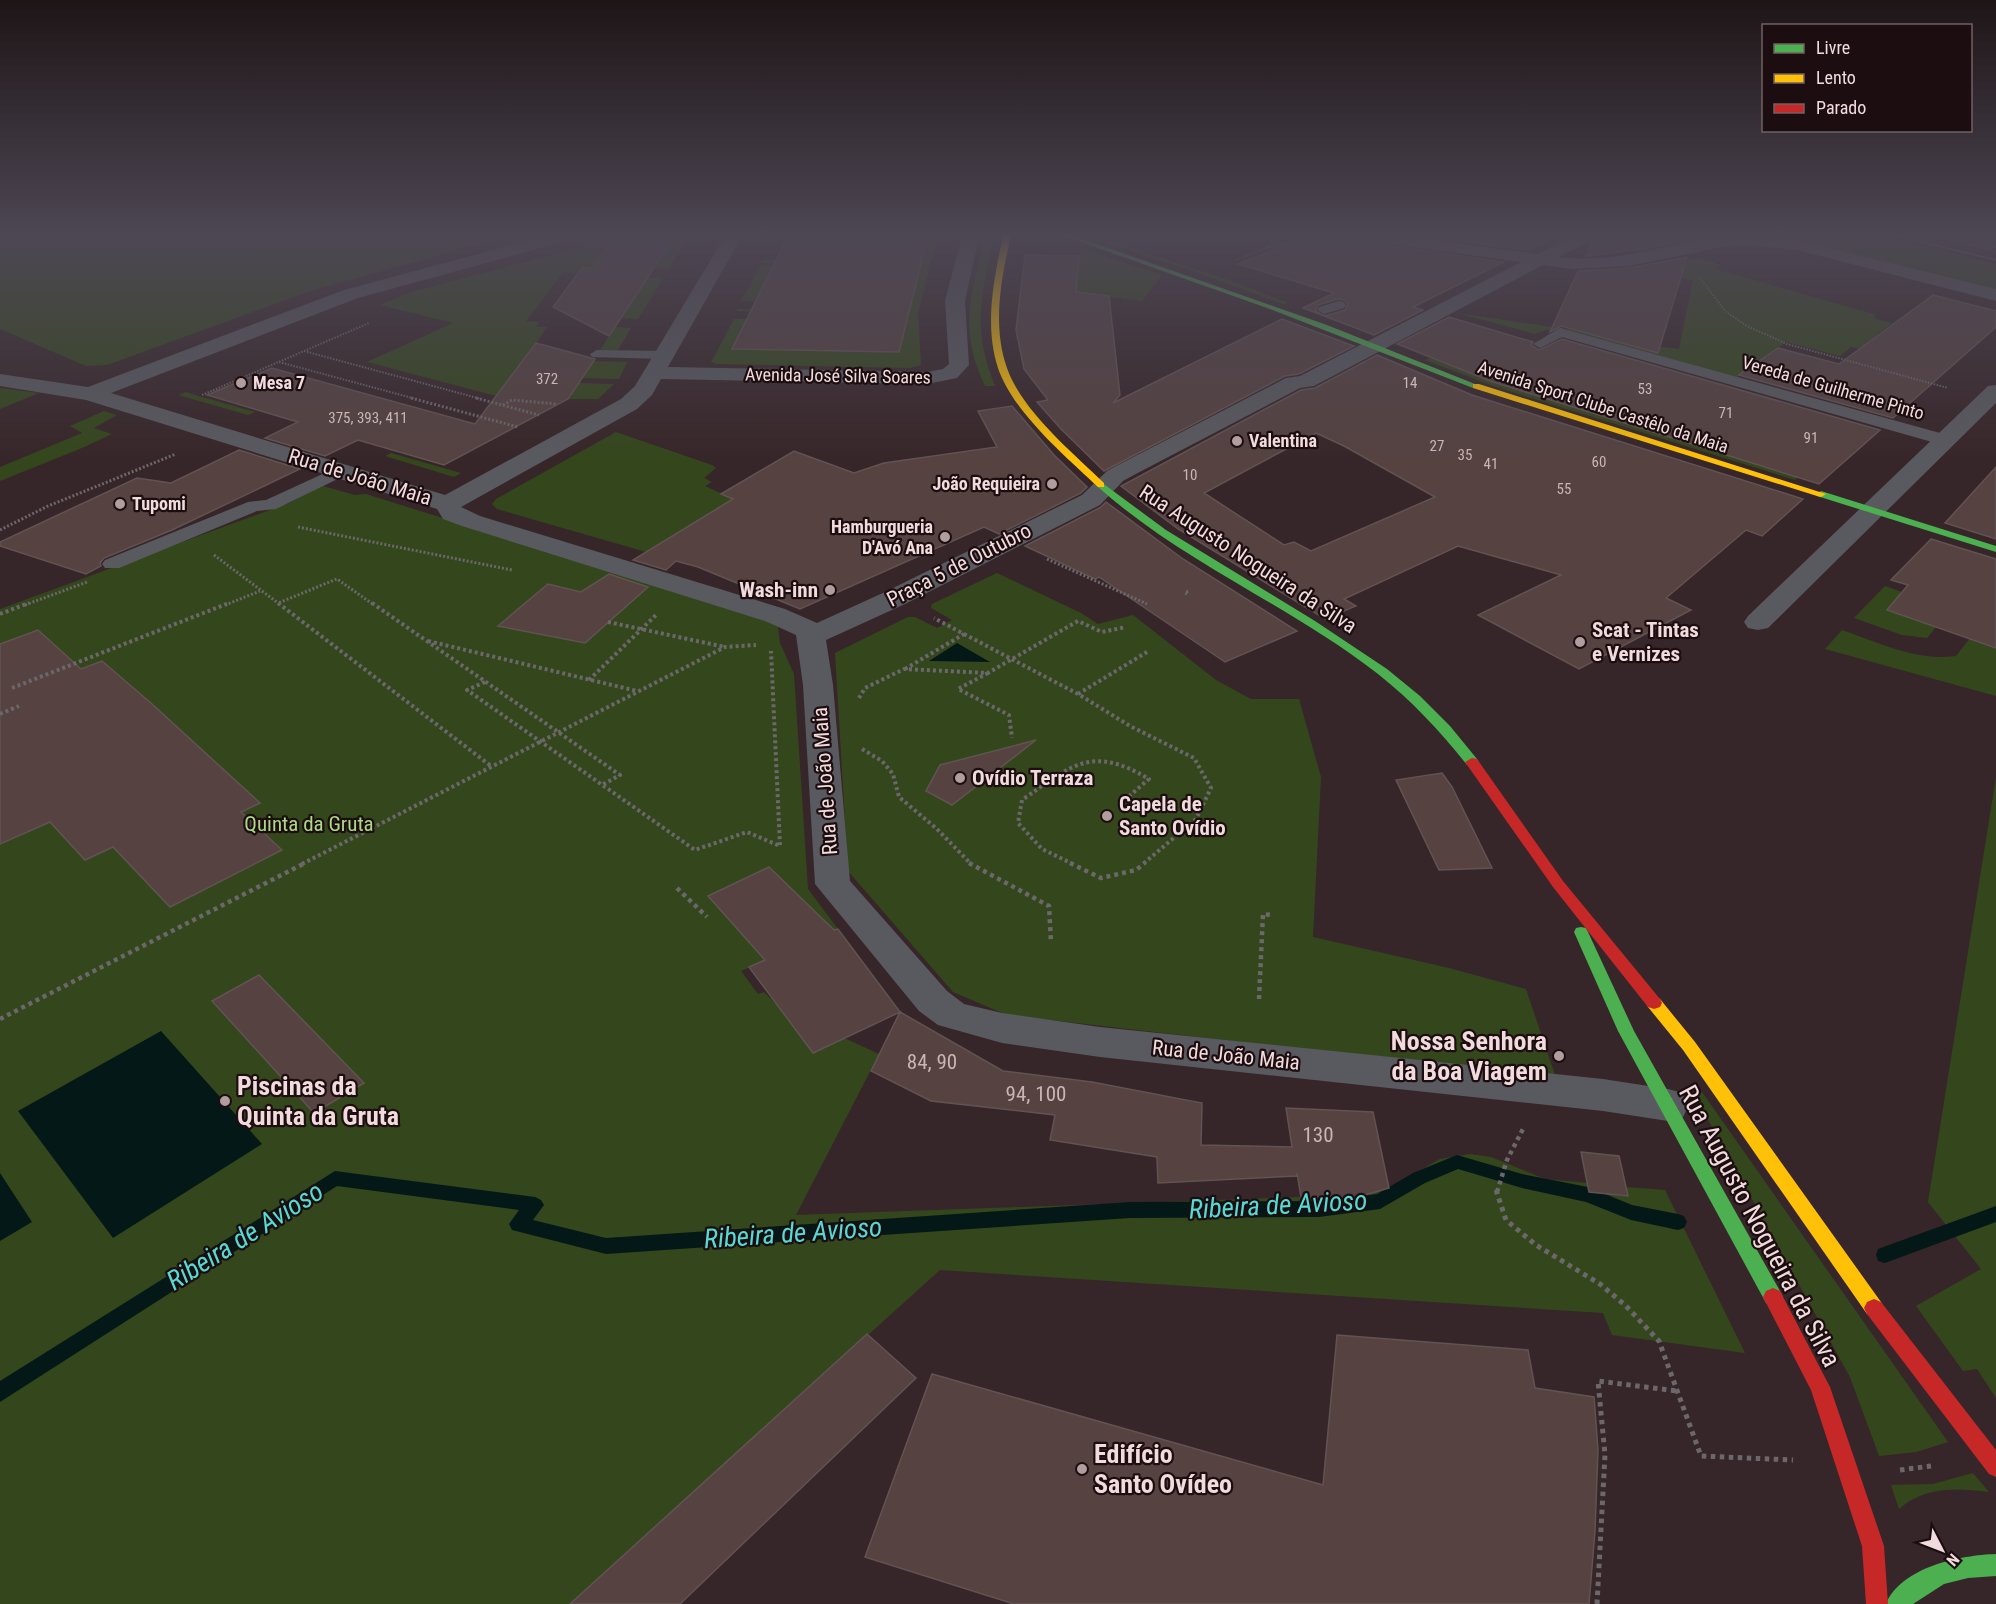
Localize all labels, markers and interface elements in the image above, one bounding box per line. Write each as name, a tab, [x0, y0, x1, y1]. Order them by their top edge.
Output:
legend	[1762, 24, 1972, 132]
text: Livre	[1816, 37, 1850, 58]
text: Lento	[1816, 67, 1856, 88]
text: Parado	[1816, 97, 1866, 118]
street label: Vereda de Guilherme Pinto	[1740, 351, 1927, 424]
street label: Avenida Sport Clube Castêlo da Maia	[1475, 356, 1731, 457]
street label: Avenida José Silva Soares	[745, 363, 931, 388]
house number: 372	[536, 370, 558, 388]
place label: Mesa 7	[253, 372, 305, 393]
house number: 14	[1403, 374, 1417, 392]
marker: Mesa 7	[234, 376, 248, 390]
house number: 53	[1638, 380, 1652, 398]
house number: 71	[1719, 404, 1733, 422]
house number: 375, 393, 411	[328, 409, 408, 427]
house number: 91	[1804, 429, 1818, 447]
place label: Valentina	[1249, 430, 1317, 451]
marker: Valentina	[1230, 434, 1244, 448]
house number: 27	[1430, 437, 1444, 455]
street label: Rua de João Maia	[286, 444, 434, 510]
house number: 35	[1458, 446, 1472, 464]
house number: 60	[1592, 453, 1606, 471]
house number: 41	[1484, 455, 1498, 473]
house number: 10	[1183, 466, 1197, 484]
place label: João Requieira	[932, 473, 1040, 494]
marker: João Requieira	[1045, 477, 1059, 491]
street label: Rua Augusto Nogueira da Silva	[1135, 480, 1361, 638]
house number: 55	[1557, 480, 1571, 498]
place label: Tupomi	[132, 493, 186, 514]
marker: Tupomi	[113, 497, 127, 511]
place label: Hamburgueria D'Avó Ana	[831, 516, 933, 558]
street label: Praça 5 de Outubro	[883, 518, 1035, 612]
marker: Hamburgueria D'Avó Ana	[938, 530, 952, 544]
place label: Wash-inn	[739, 578, 818, 602]
marker: Wash-inn	[823, 583, 837, 597]
place label: Scat - Tintas e Vernizes	[1592, 618, 1699, 666]
marker: Scat - Tintas e Vernizes	[1573, 635, 1587, 649]
street label: Rua de João Maia	[808, 706, 842, 856]
place label: Ovídio Terraza	[972, 766, 1093, 790]
marker: Ovídio Terraza	[953, 771, 967, 785]
place label: Capela de Santo Ovídio	[1119, 792, 1226, 840]
marker: Capela de Santo Ovídio	[1100, 809, 1114, 823]
park label: Quinta da Gruta	[244, 812, 374, 836]
place label: Nossa Senhora da Boa Viagem	[1391, 1026, 1547, 1086]
street label: Rua de João Maia	[1151, 1035, 1301, 1075]
marker: Nossa Senhora da Boa Viagem	[1552, 1049, 1566, 1063]
house number: 84, 90	[907, 1050, 957, 1074]
place label: Piscinas da Quinta da Gruta	[237, 1071, 399, 1131]
street label: Rua Augusto Nogueira da Silva	[1673, 1080, 1847, 1372]
house number: 94, 100	[1006, 1082, 1066, 1106]
marker: Piscinas da Quinta da Gruta	[218, 1094, 232, 1108]
house number: 130	[1302, 1123, 1334, 1147]
water label: Ribeira de Avioso	[161, 1175, 329, 1297]
water label: Ribeira de Avioso	[1188, 1184, 1368, 1226]
water label: Ribeira de Avioso	[703, 1211, 883, 1255]
place label: Edifício Santo Ovídeo	[1094, 1439, 1232, 1499]
marker: Edifício Santo Ovídeo	[1075, 1462, 1089, 1476]
north arrow	[1912, 1520, 1972, 1580]
text: N	[1942, 1550, 1963, 1570]

